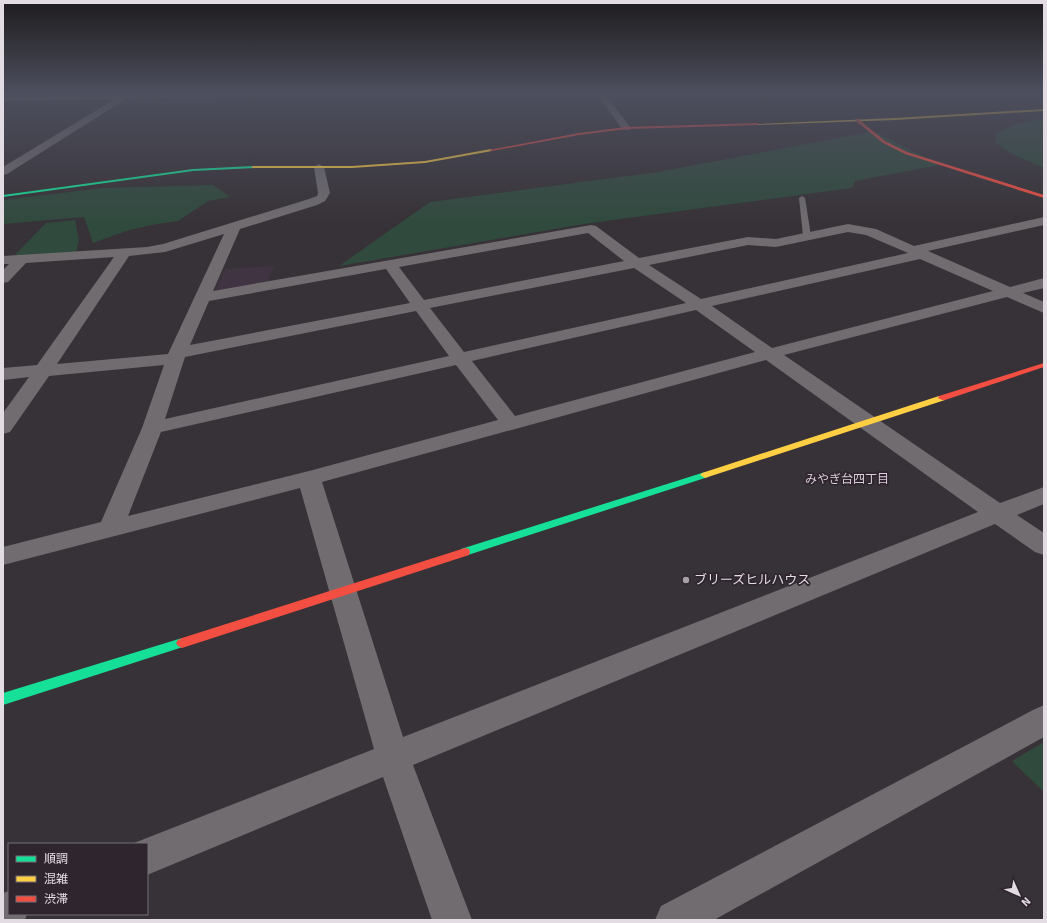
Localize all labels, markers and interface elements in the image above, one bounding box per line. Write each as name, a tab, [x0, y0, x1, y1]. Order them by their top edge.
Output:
district label: みやぎ台四丁目	[805, 472, 889, 487]
place label: ブリーズヒルハウス	[694, 572, 810, 588]
marker: ブリーズヒルハウス	[681, 575, 691, 585]
legend	[8, 843, 148, 915]
text: 順調	[44, 852, 68, 867]
text: 混雑	[44, 872, 68, 887]
north arrow	[999, 875, 1039, 915]
text: 渋滞	[44, 892, 68, 907]
text: N	[1018, 894, 1033, 909]

